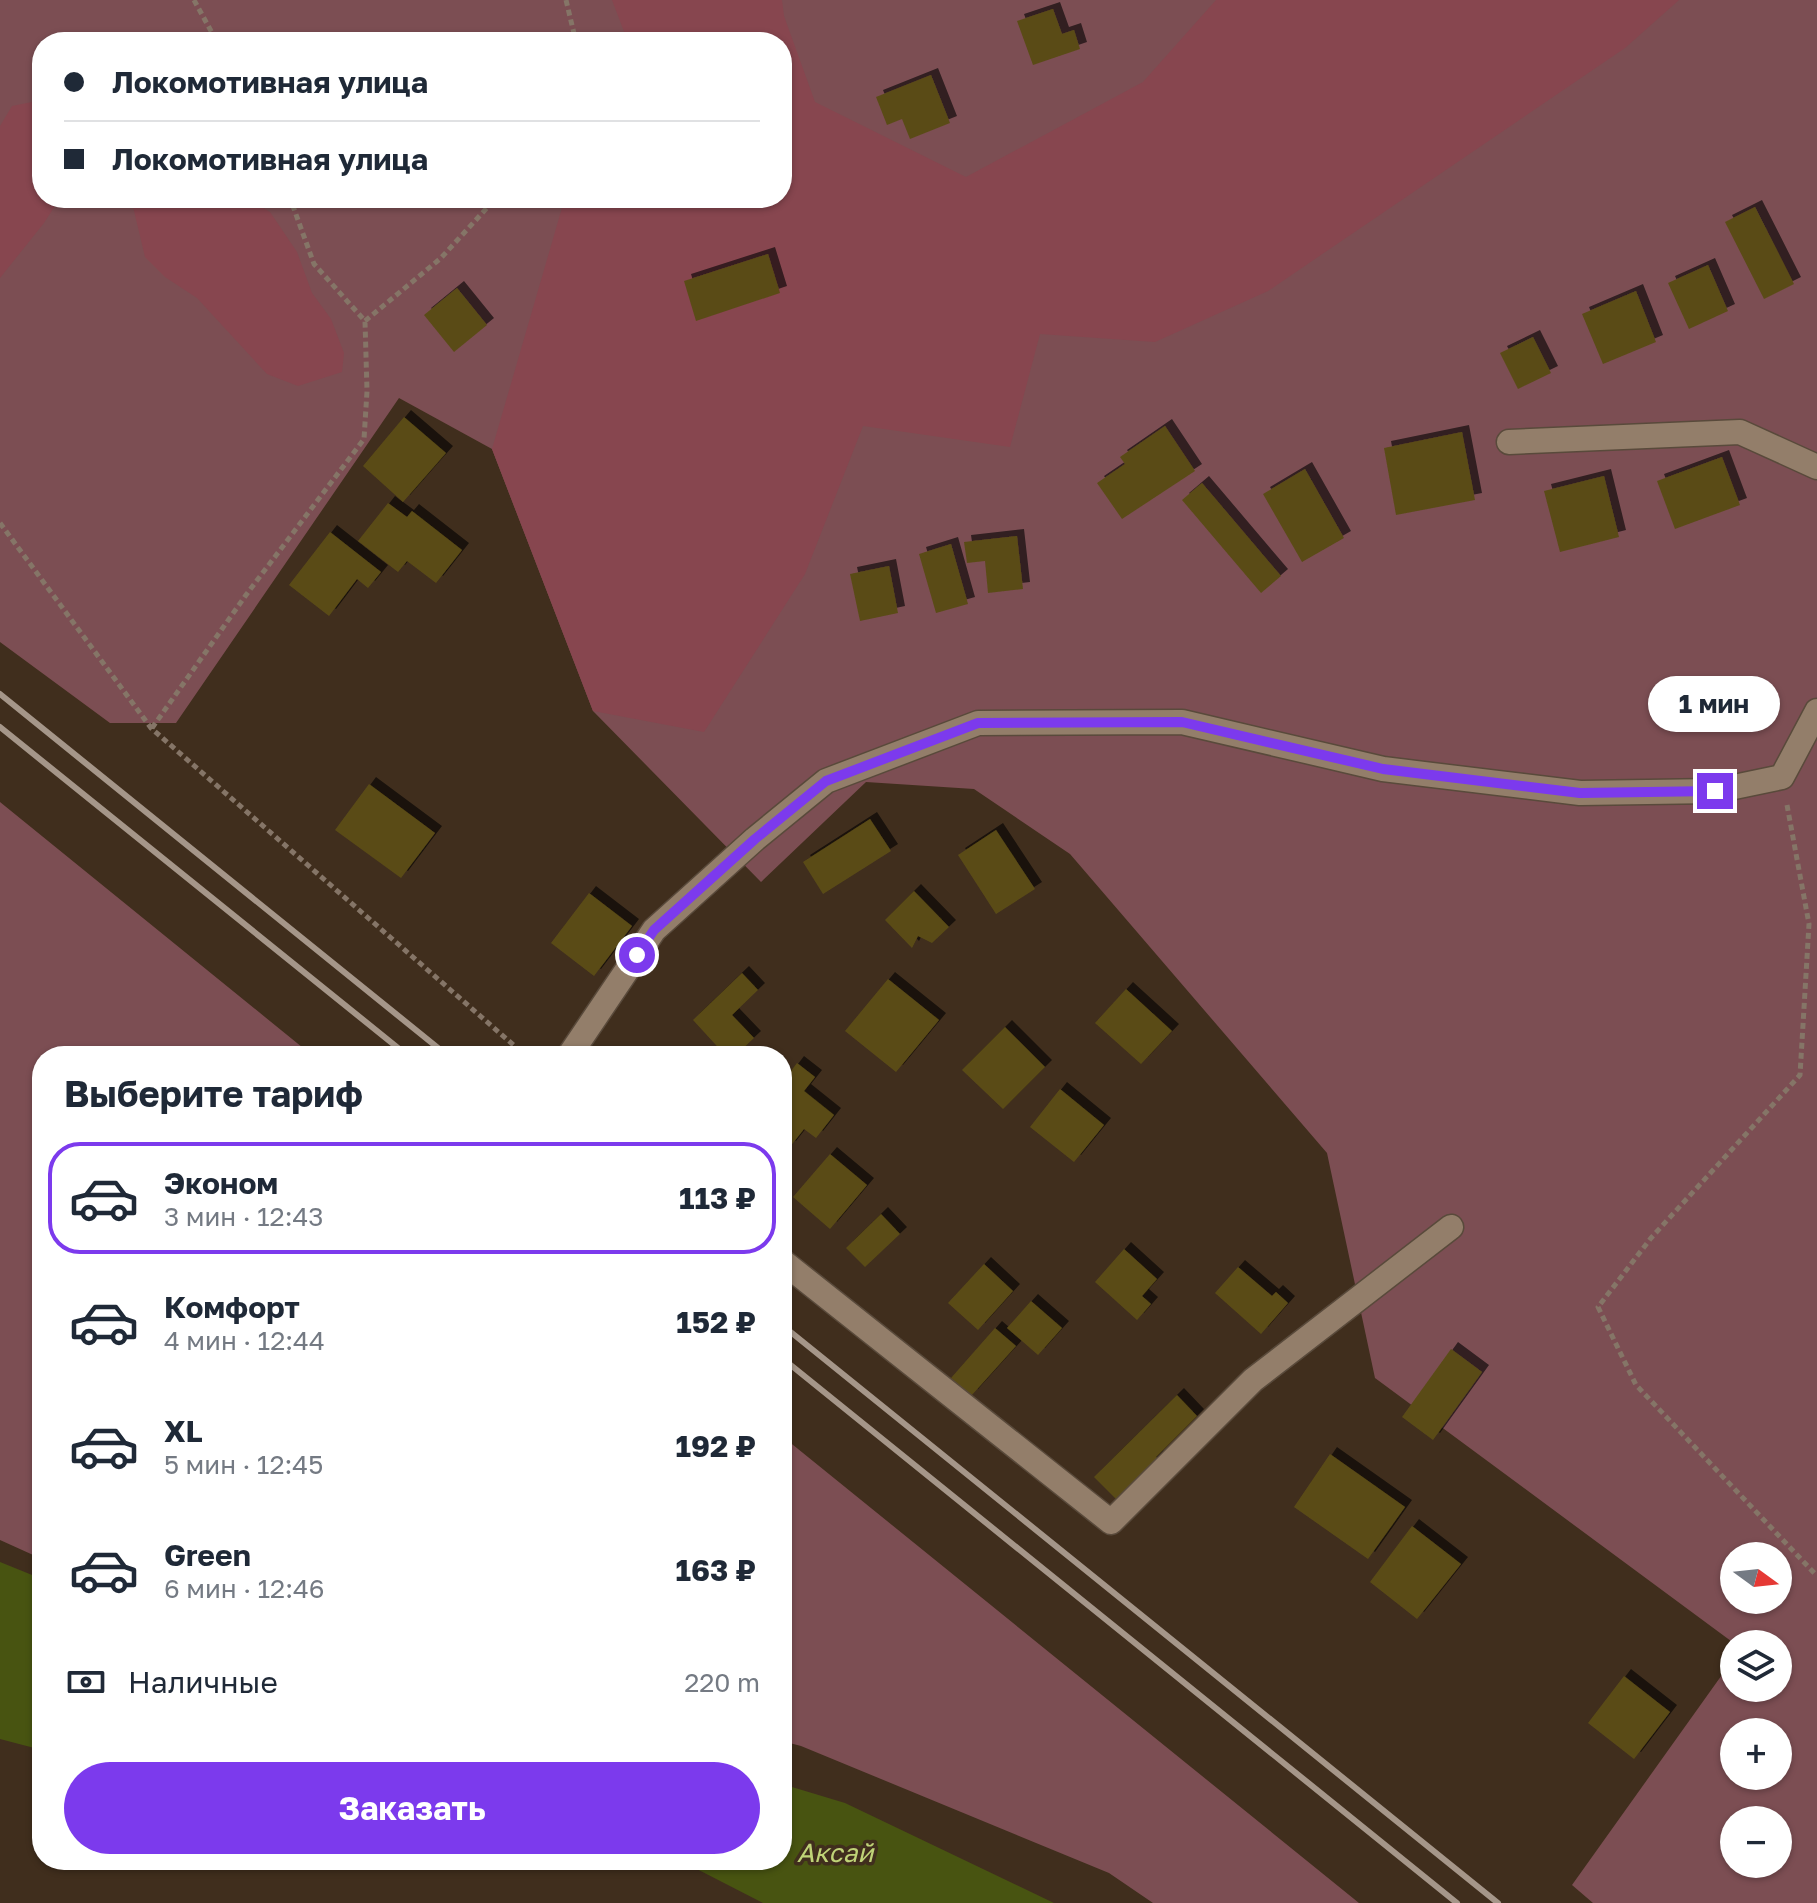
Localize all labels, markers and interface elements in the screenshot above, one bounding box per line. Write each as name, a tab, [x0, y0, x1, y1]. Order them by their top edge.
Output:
text: Локомотивная улица	[112, 64, 428, 100]
text: Локомотивная улица	[112, 141, 428, 177]
callout: 1 мин	[1649, 675, 1781, 731]
text: 1 мин	[1679, 688, 1749, 719]
route end	[1697, 773, 1733, 809]
route start	[619, 937, 655, 973]
text: Выберите тариф	[64, 1072, 363, 1115]
icon: car	[68, 1162, 140, 1234]
text: Эконом	[164, 1165, 278, 1201]
text: 113 ₽	[679, 1180, 756, 1216]
text: 3 мин · 12:43	[164, 1201, 324, 1232]
icon: car	[68, 1286, 140, 1358]
text: Комфорт	[164, 1289, 300, 1325]
text: 152 ₽	[676, 1304, 756, 1340]
text: 4 мин · 12:44	[164, 1325, 325, 1356]
icon: car	[68, 1410, 140, 1482]
text: XL	[164, 1413, 203, 1449]
text: 192 ₽	[675, 1428, 756, 1464]
text: 5 мин · 12:45	[164, 1449, 323, 1480]
icon: car	[68, 1534, 140, 1606]
text: Green	[164, 1537, 251, 1573]
north arrow	[1720, 1542, 1792, 1614]
map controls	[1720, 1542, 1792, 1878]
text: 163 ₽	[675, 1552, 756, 1588]
text: 6 мин · 12:46	[164, 1573, 325, 1604]
button: layers	[1720, 1630, 1792, 1702]
icon: cash	[64, 1660, 108, 1704]
text: Наличные	[128, 1664, 278, 1700]
text: 220 m	[684, 1667, 760, 1698]
button: +	[1720, 1718, 1792, 1790]
button: Заказать	[64, 1762, 760, 1854]
button: −	[1720, 1806, 1792, 1878]
water label: Аксай	[797, 1837, 875, 1868]

